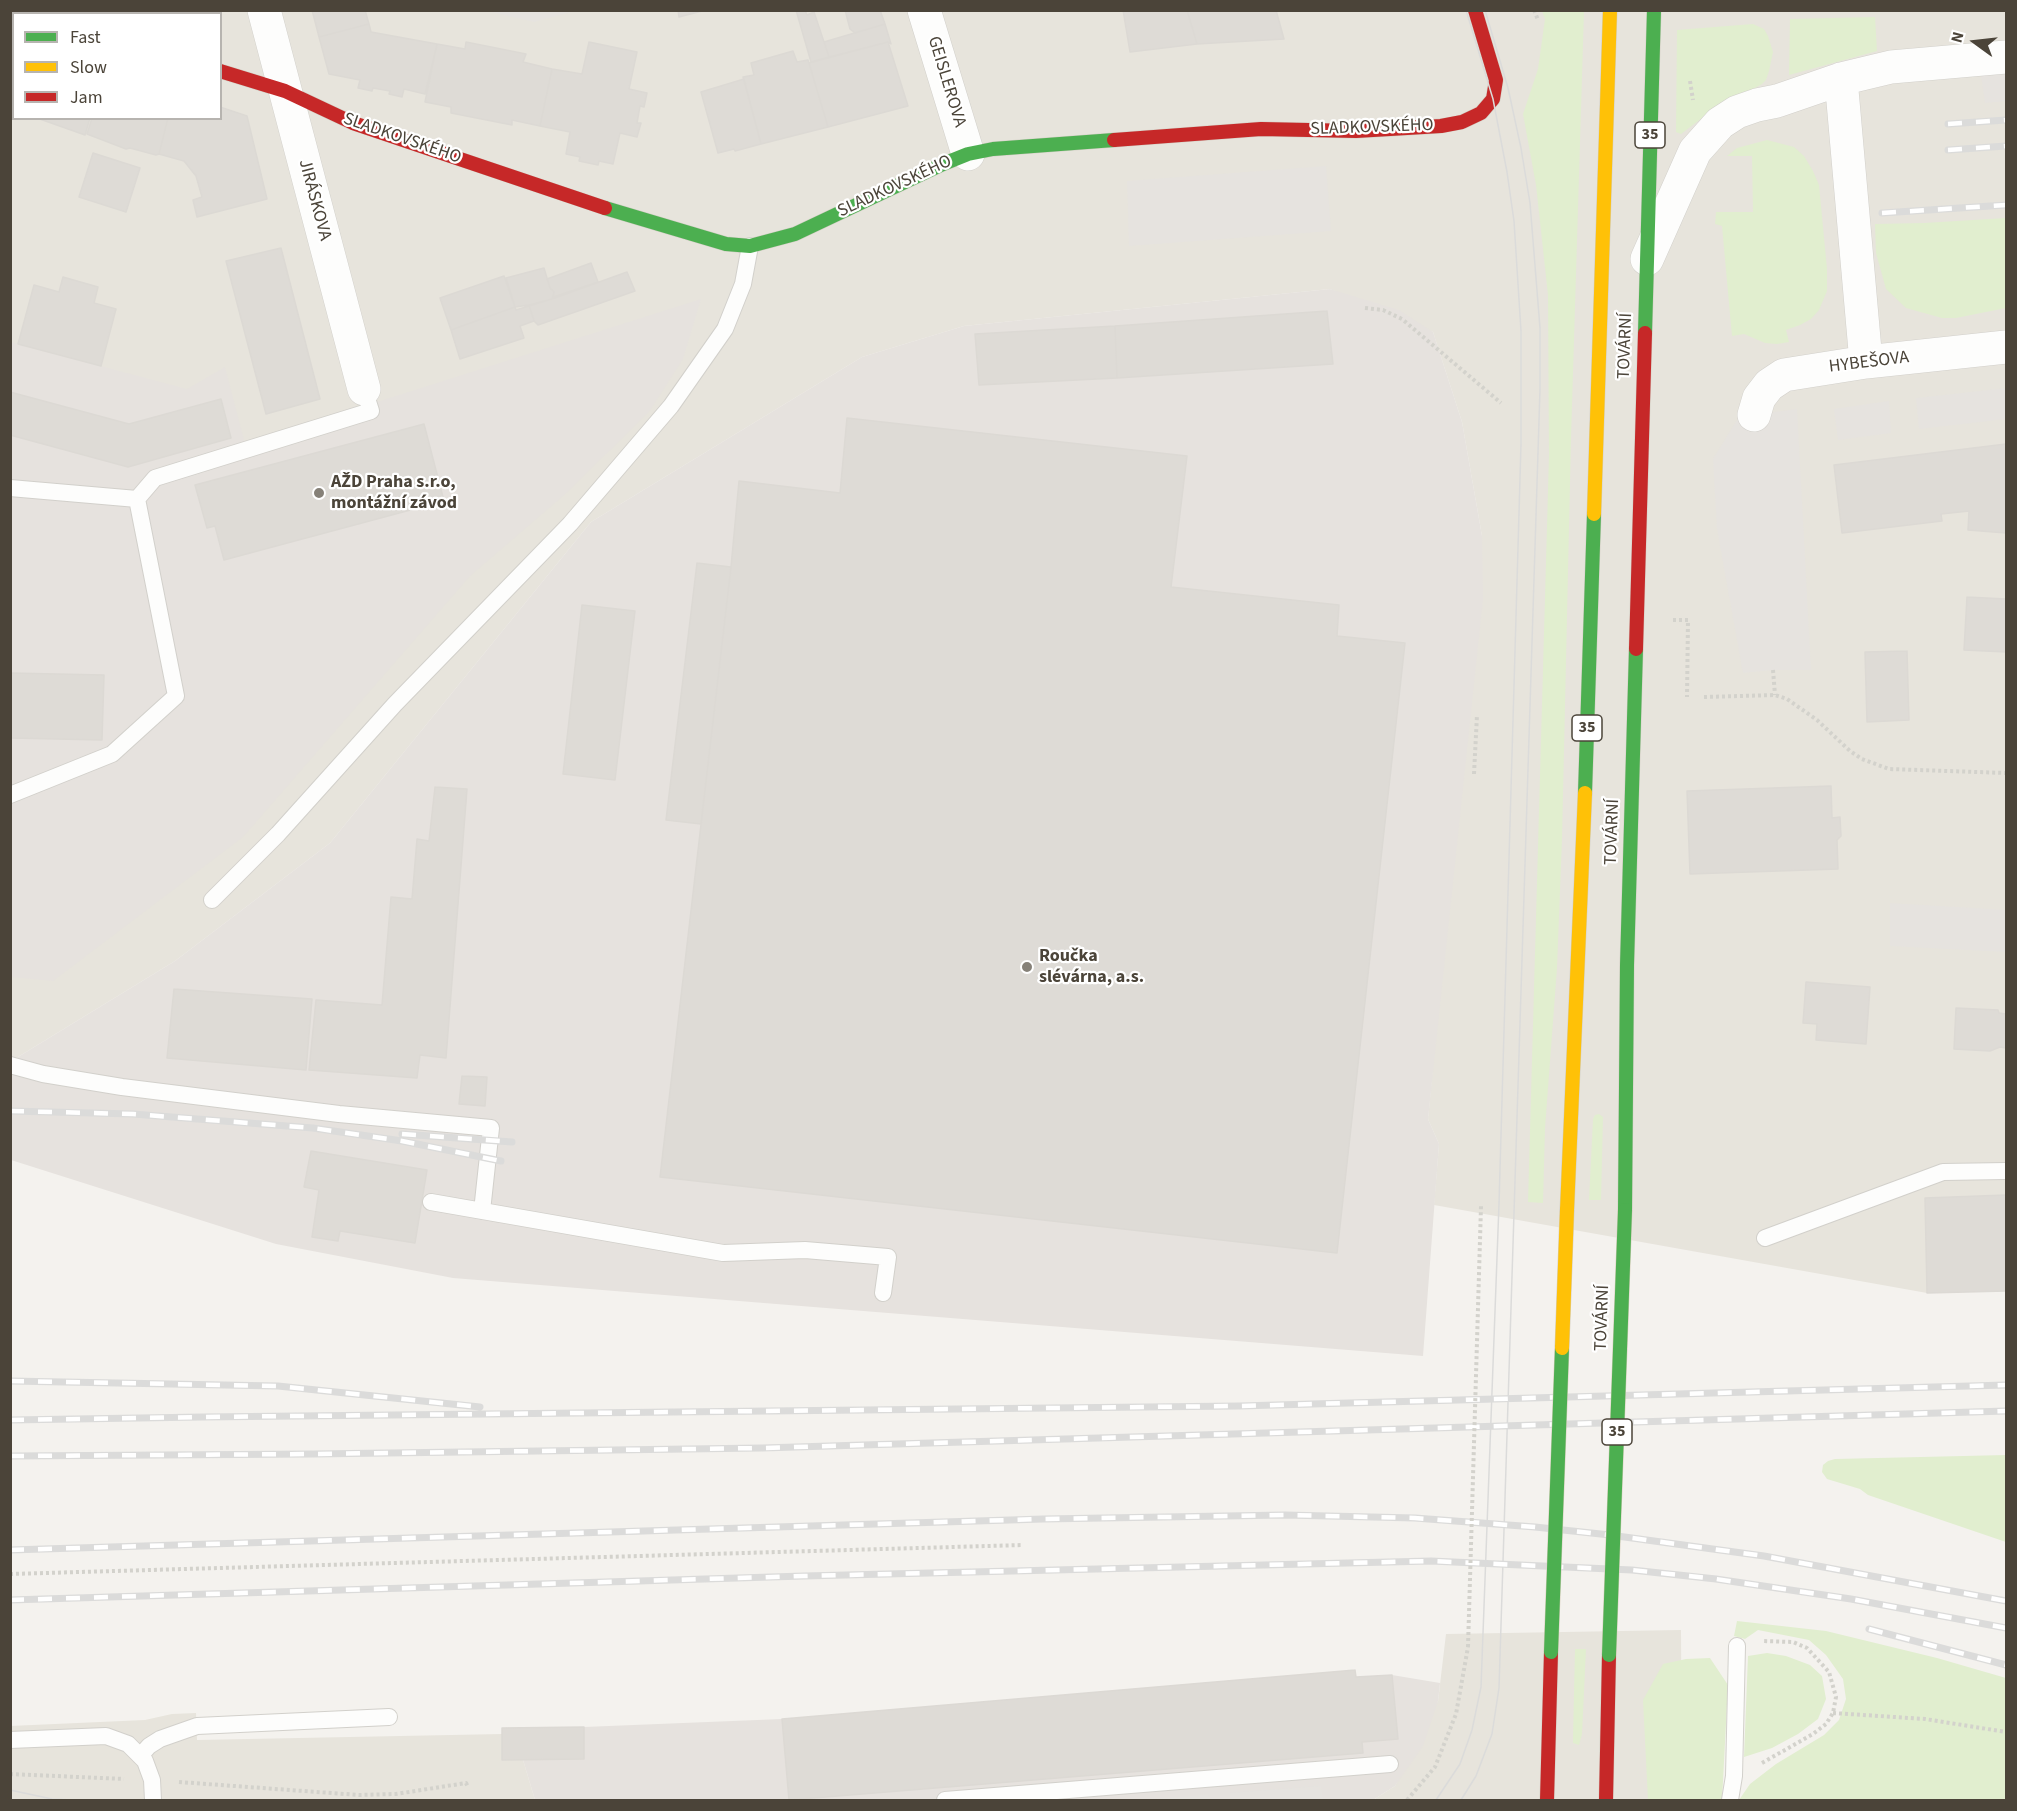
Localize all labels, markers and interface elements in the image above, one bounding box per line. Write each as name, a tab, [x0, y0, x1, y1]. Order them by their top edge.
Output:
legend	[12, 12, 222, 120]
north arrow	[1945, 12, 2005, 72]
text: Fast	[70, 25, 101, 50]
text: N	[1946, 29, 1970, 45]
street label: GEISLEROVA	[922, 34, 970, 130]
text: Slow	[70, 55, 107, 80]
text: Jam	[70, 85, 103, 110]
street label: SLADKOVSKÉHO	[340, 109, 464, 169]
street label: SLADKOVSKÉHO	[1310, 115, 1434, 141]
road number: 35	[1635, 122, 1665, 148]
street label: SLADKOVSKÉHO	[835, 151, 955, 223]
street label: JIRÁSKOVA	[293, 157, 335, 243]
street label: TOVÁRNÍ	[1614, 312, 1638, 380]
street label: HYBEŠOVA	[1828, 347, 1910, 379]
place label: AŽD Praha s.r.o, montážní závod	[331, 472, 457, 514]
marker: AŽD Praha s.r.o, montážní závod	[312, 486, 326, 500]
road number: 35	[1572, 715, 1602, 741]
street label: TOVÁRNÍ	[1601, 798, 1625, 866]
place label: Roučka slévárna, a.s.	[1039, 946, 1144, 988]
marker: Roučka slévárna, a.s.	[1020, 960, 1034, 974]
street label: TOVÁRNÍ	[1591, 1284, 1615, 1352]
road number: 35	[1602, 1419, 1632, 1445]

